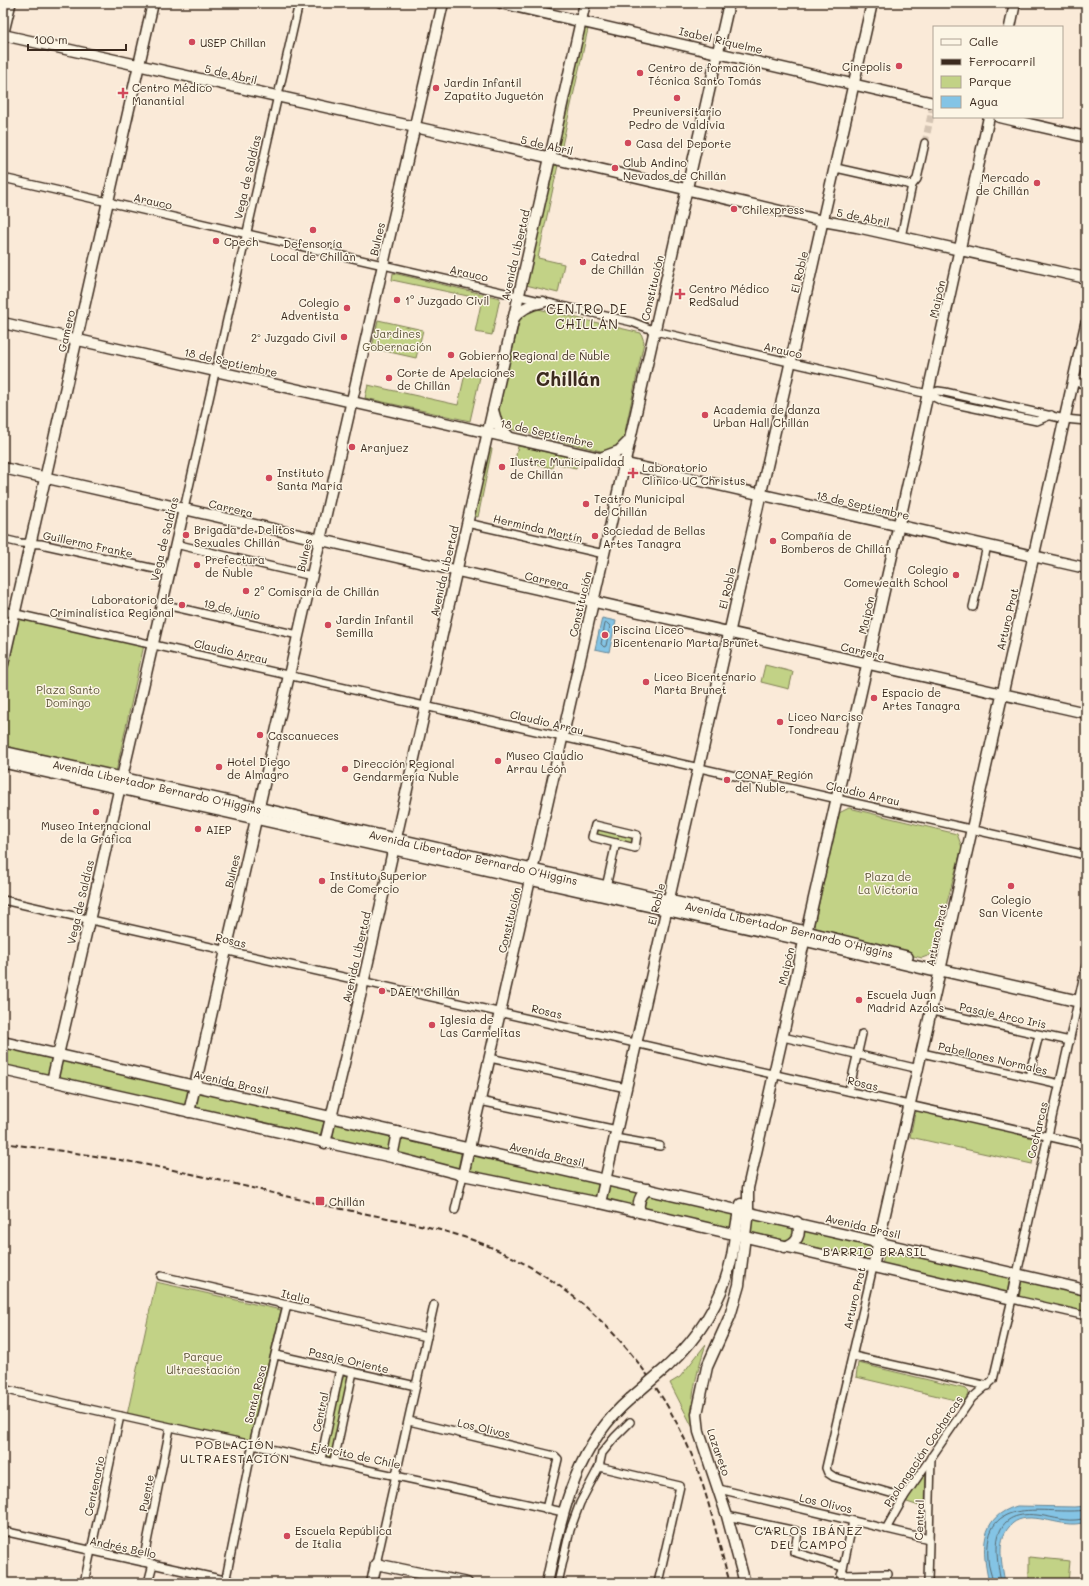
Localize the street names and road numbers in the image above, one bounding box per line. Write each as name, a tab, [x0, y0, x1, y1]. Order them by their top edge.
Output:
street label: Isabel Riquelme	[678, 23, 765, 57]
street label: 5 de Abril	[203, 61, 259, 87]
street label: 5 de Abril	[519, 132, 575, 158]
street label: Vega de Saldías	[230, 133, 264, 221]
street label: Arauco	[132, 189, 174, 213]
street label: 5 de Abril	[835, 205, 891, 229]
street label: Avenida Libertad	[497, 208, 533, 302]
street label: Bulnes	[366, 221, 388, 257]
street label: El Roble	[787, 249, 811, 295]
street label: Constitución	[637, 254, 667, 322]
street label: Arauco	[448, 261, 490, 285]
street label: Maipón	[925, 279, 949, 319]
street label: Gamero	[54, 308, 78, 353]
street label: Arauco	[762, 338, 804, 362]
street label: 18 de Septiembre	[183, 344, 279, 380]
street label: 18 de Septiembre	[499, 415, 595, 451]
street label: 18 de Septiembre	[815, 487, 911, 523]
street label: Vega de Saldías	[146, 495, 182, 583]
street label: Carrera	[207, 496, 255, 520]
street label: Herminda Martín	[492, 510, 584, 546]
street label: Avenida Libertad	[426, 524, 462, 618]
street label: Guillermo Franke	[42, 527, 134, 561]
street label: Bulnes	[293, 537, 315, 573]
street label: El Roble	[715, 565, 739, 611]
street label: Carrera	[523, 568, 571, 592]
street label: Constitución	[565, 570, 595, 638]
street label: Arturo Prat	[993, 586, 1021, 652]
street label: 19 de junio	[202, 595, 262, 623]
street label: Maipón	[854, 595, 878, 635]
street label: Claudio Arrau	[193, 635, 269, 667]
street label: Carrera	[839, 639, 887, 663]
street label: Claudio Arrau	[509, 706, 585, 738]
street label: Avenida Libertador Bernardo O'Higgins	[51, 756, 263, 816]
street label: Claudio Arrau	[825, 777, 901, 809]
street label: Avenida Libertador Bernardo O'Higgins	[368, 826, 579, 888]
street label: Bulnes	[221, 853, 243, 889]
street label: Vega de Saldías	[63, 858, 97, 946]
street label: El Roble	[644, 881, 668, 927]
street label: Constitución	[494, 886, 524, 954]
street label: Avenida Libertador Bernardo O'Higgins	[684, 897, 895, 961]
street label: Arturo Prat	[922, 902, 950, 968]
street label: Avenida Libertad	[338, 910, 374, 1004]
street label: Rosas	[214, 929, 248, 951]
street label: Maipón	[774, 946, 798, 986]
street label: Pasaje Arco Iris	[958, 998, 1048, 1032]
street label: Rosas	[530, 1000, 564, 1022]
street label: Pabellones Normales	[937, 1038, 1049, 1078]
street label: Avenida Brasil	[192, 1066, 270, 1098]
street label: Rosas	[846, 1072, 880, 1094]
street label: Cocharcas	[1023, 1100, 1051, 1160]
street label: Avenida Brasil	[508, 1138, 586, 1170]
street label: Avenida Brasil	[824, 1210, 902, 1242]
street label: Arturo Prat	[840, 1265, 868, 1331]
street label: Italia	[280, 1285, 312, 1307]
street label: Pasaje Oriente	[307, 1343, 391, 1377]
street label: Santa Rosa	[240, 1363, 270, 1425]
street label: Central	[308, 1391, 332, 1433]
street label: Prolongación Cocharcas	[880, 1392, 966, 1510]
street label: Los Olivos	[456, 1415, 512, 1441]
street label: Lazareto	[704, 1426, 734, 1478]
street label: Ejército de Chile	[310, 1438, 402, 1472]
street label: Centenario	[80, 1454, 108, 1517]
street label: Puente	[135, 1473, 157, 1513]
street label: Los Olivos	[798, 1490, 854, 1516]
street label: Central	[911, 1499, 927, 1541]
street label: Andrés Bello	[88, 1533, 158, 1561]

